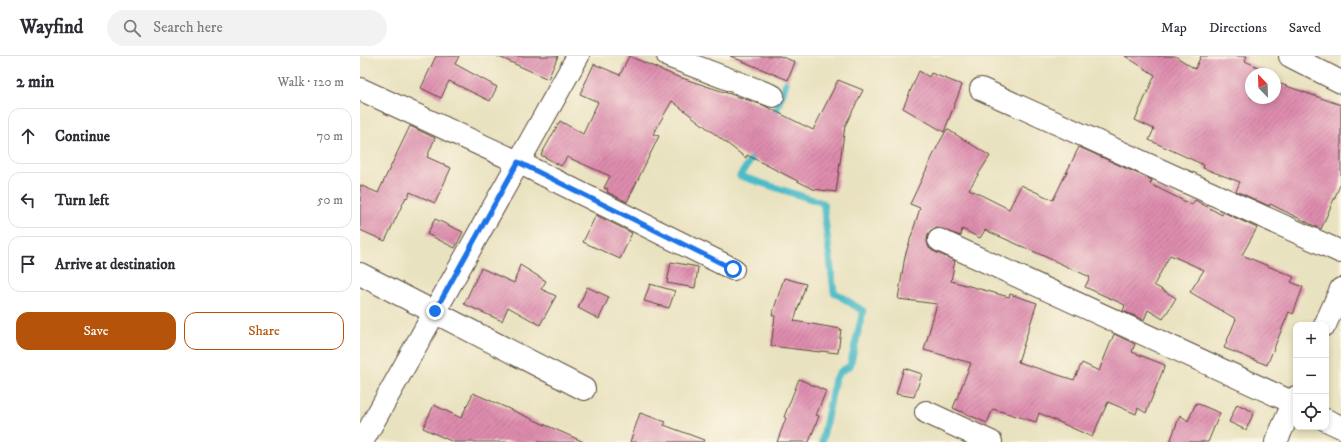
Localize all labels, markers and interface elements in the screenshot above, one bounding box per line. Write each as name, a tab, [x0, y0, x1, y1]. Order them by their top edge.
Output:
search box	[107, 10, 387, 46]
text: Wayfind	[20, 16, 83, 39]
icon: search	[121, 17, 143, 39]
text: Search here	[153, 18, 223, 37]
text: Map	[1161, 19, 1187, 37]
text: Directions	[1209, 19, 1267, 37]
text: Saved	[1289, 19, 1321, 37]
north arrow	[1245, 68, 1281, 104]
text: 2 min	[16, 71, 54, 93]
text: Walk · 120 m	[278, 74, 344, 90]
icon: ahead	[17, 125, 39, 147]
text: Continue	[55, 127, 110, 146]
text: 70 m	[317, 128, 343, 144]
icon: left	[17, 189, 39, 211]
text: Turn left	[55, 191, 109, 210]
text: 50 m	[317, 192, 343, 208]
icon: arrive	[17, 253, 39, 275]
text: Arrive at destination	[55, 255, 175, 274]
route start	[724, 260, 742, 278]
route end	[426, 302, 444, 320]
button: Save	[16, 312, 176, 350]
button: Share	[184, 312, 344, 350]
map controls	[1293, 322, 1329, 430]
button: +	[1293, 322, 1329, 358]
button: −	[1293, 358, 1329, 394]
button: locate	[1293, 394, 1329, 430]

